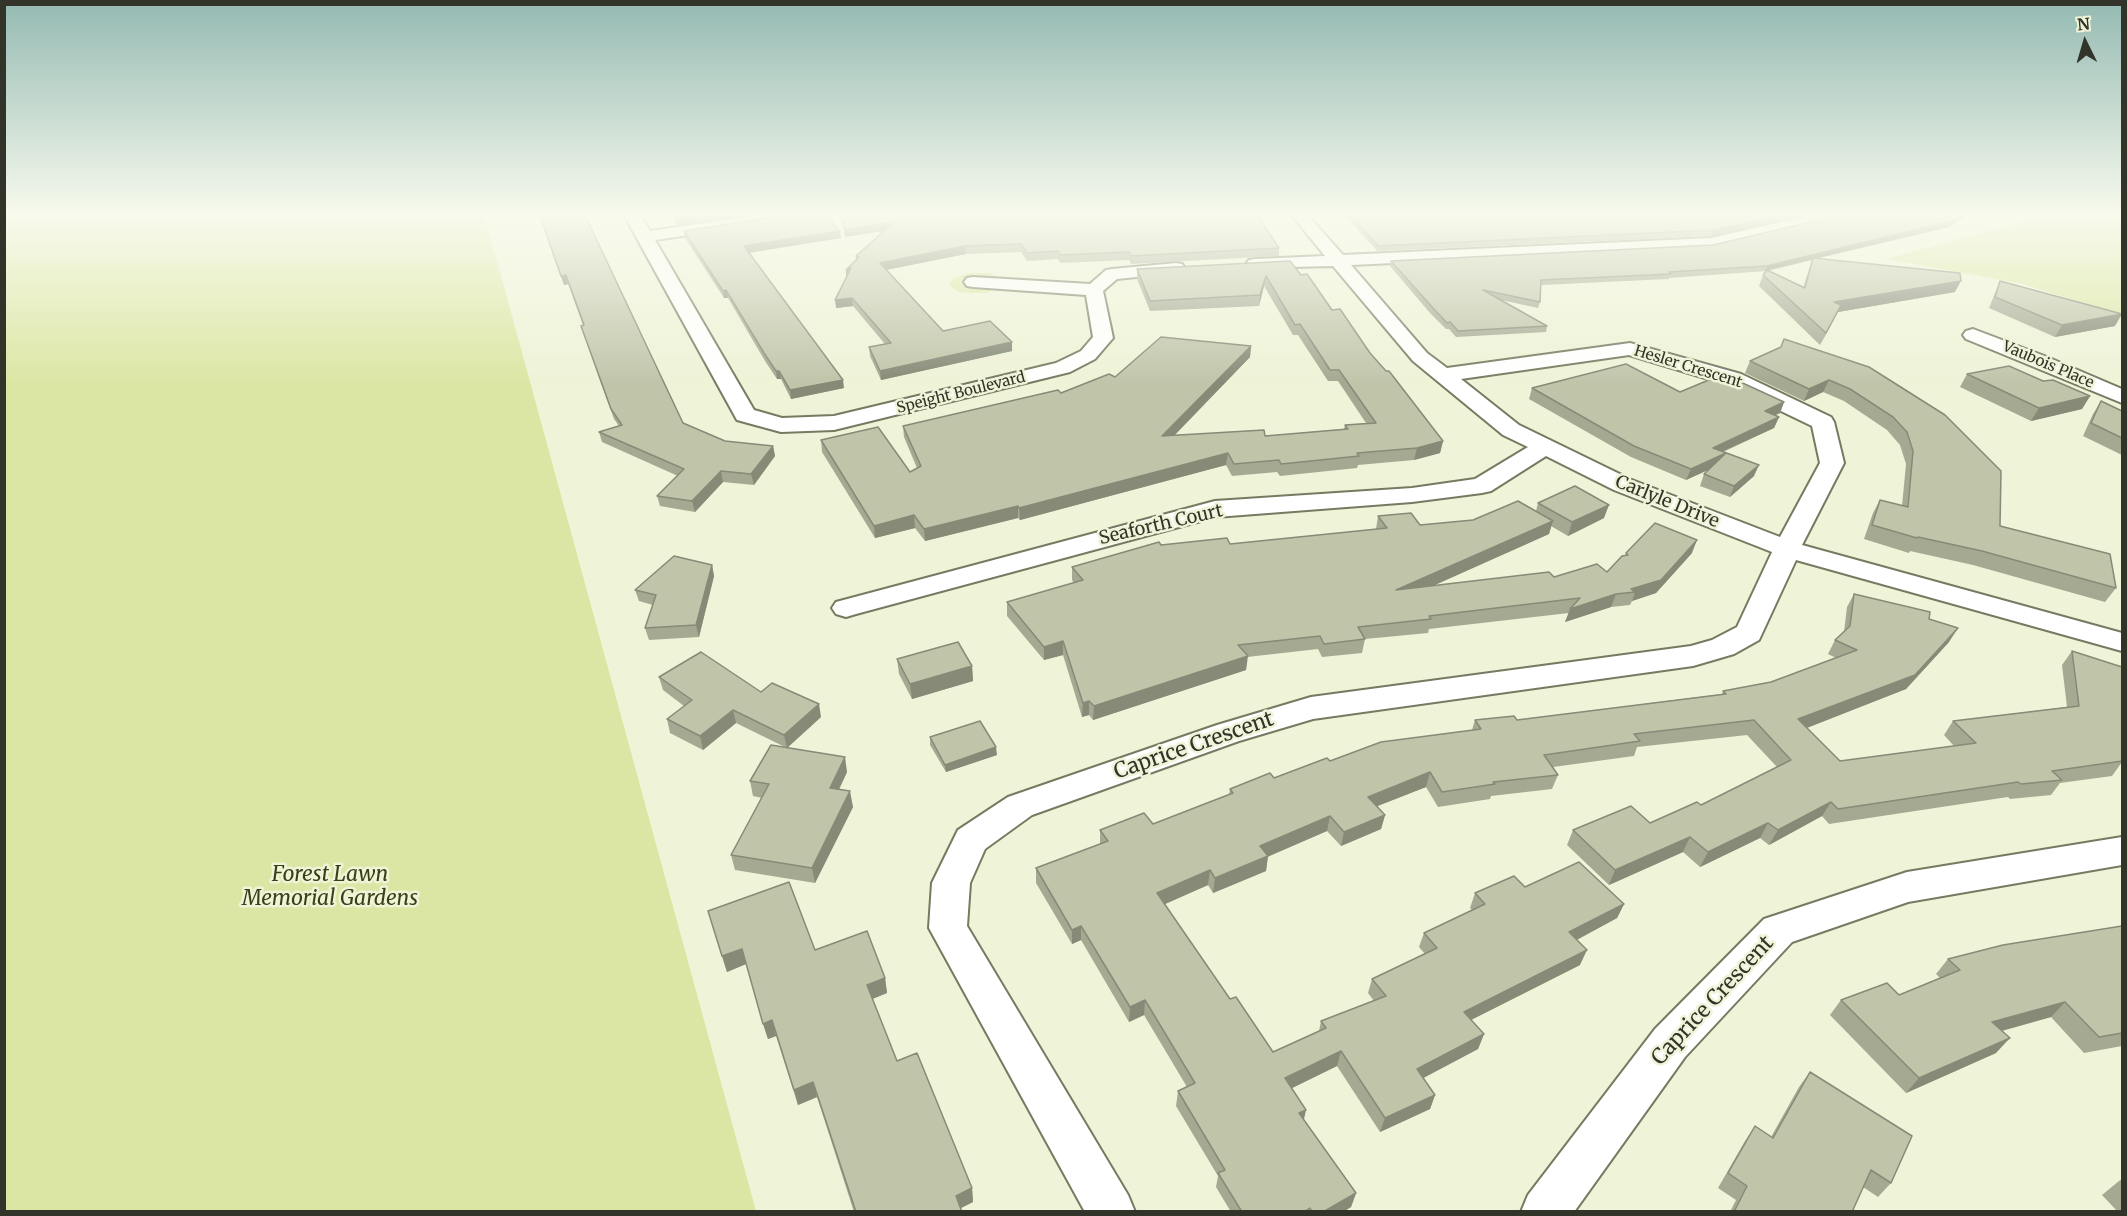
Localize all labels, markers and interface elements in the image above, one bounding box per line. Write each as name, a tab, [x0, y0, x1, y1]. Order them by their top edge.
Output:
north arrow	[2055, 12, 2115, 72]
text: N	[2076, 14, 2091, 35]
street label: Vaubois Place	[2000, 338, 2096, 392]
street label: Hesler Crescent	[1632, 342, 1744, 392]
street label: Speight Boulevard	[895, 368, 1027, 418]
street label: Carlyle Drive	[1612, 471, 1722, 533]
street label: Seaforth Court	[1097, 500, 1225, 550]
street label: Caprice Crescent	[1111, 707, 1277, 785]
park label: Forest Lawn Memorial Gardens	[242, 862, 418, 912]
street label: Caprice Crescent	[1647, 931, 1779, 1071]

